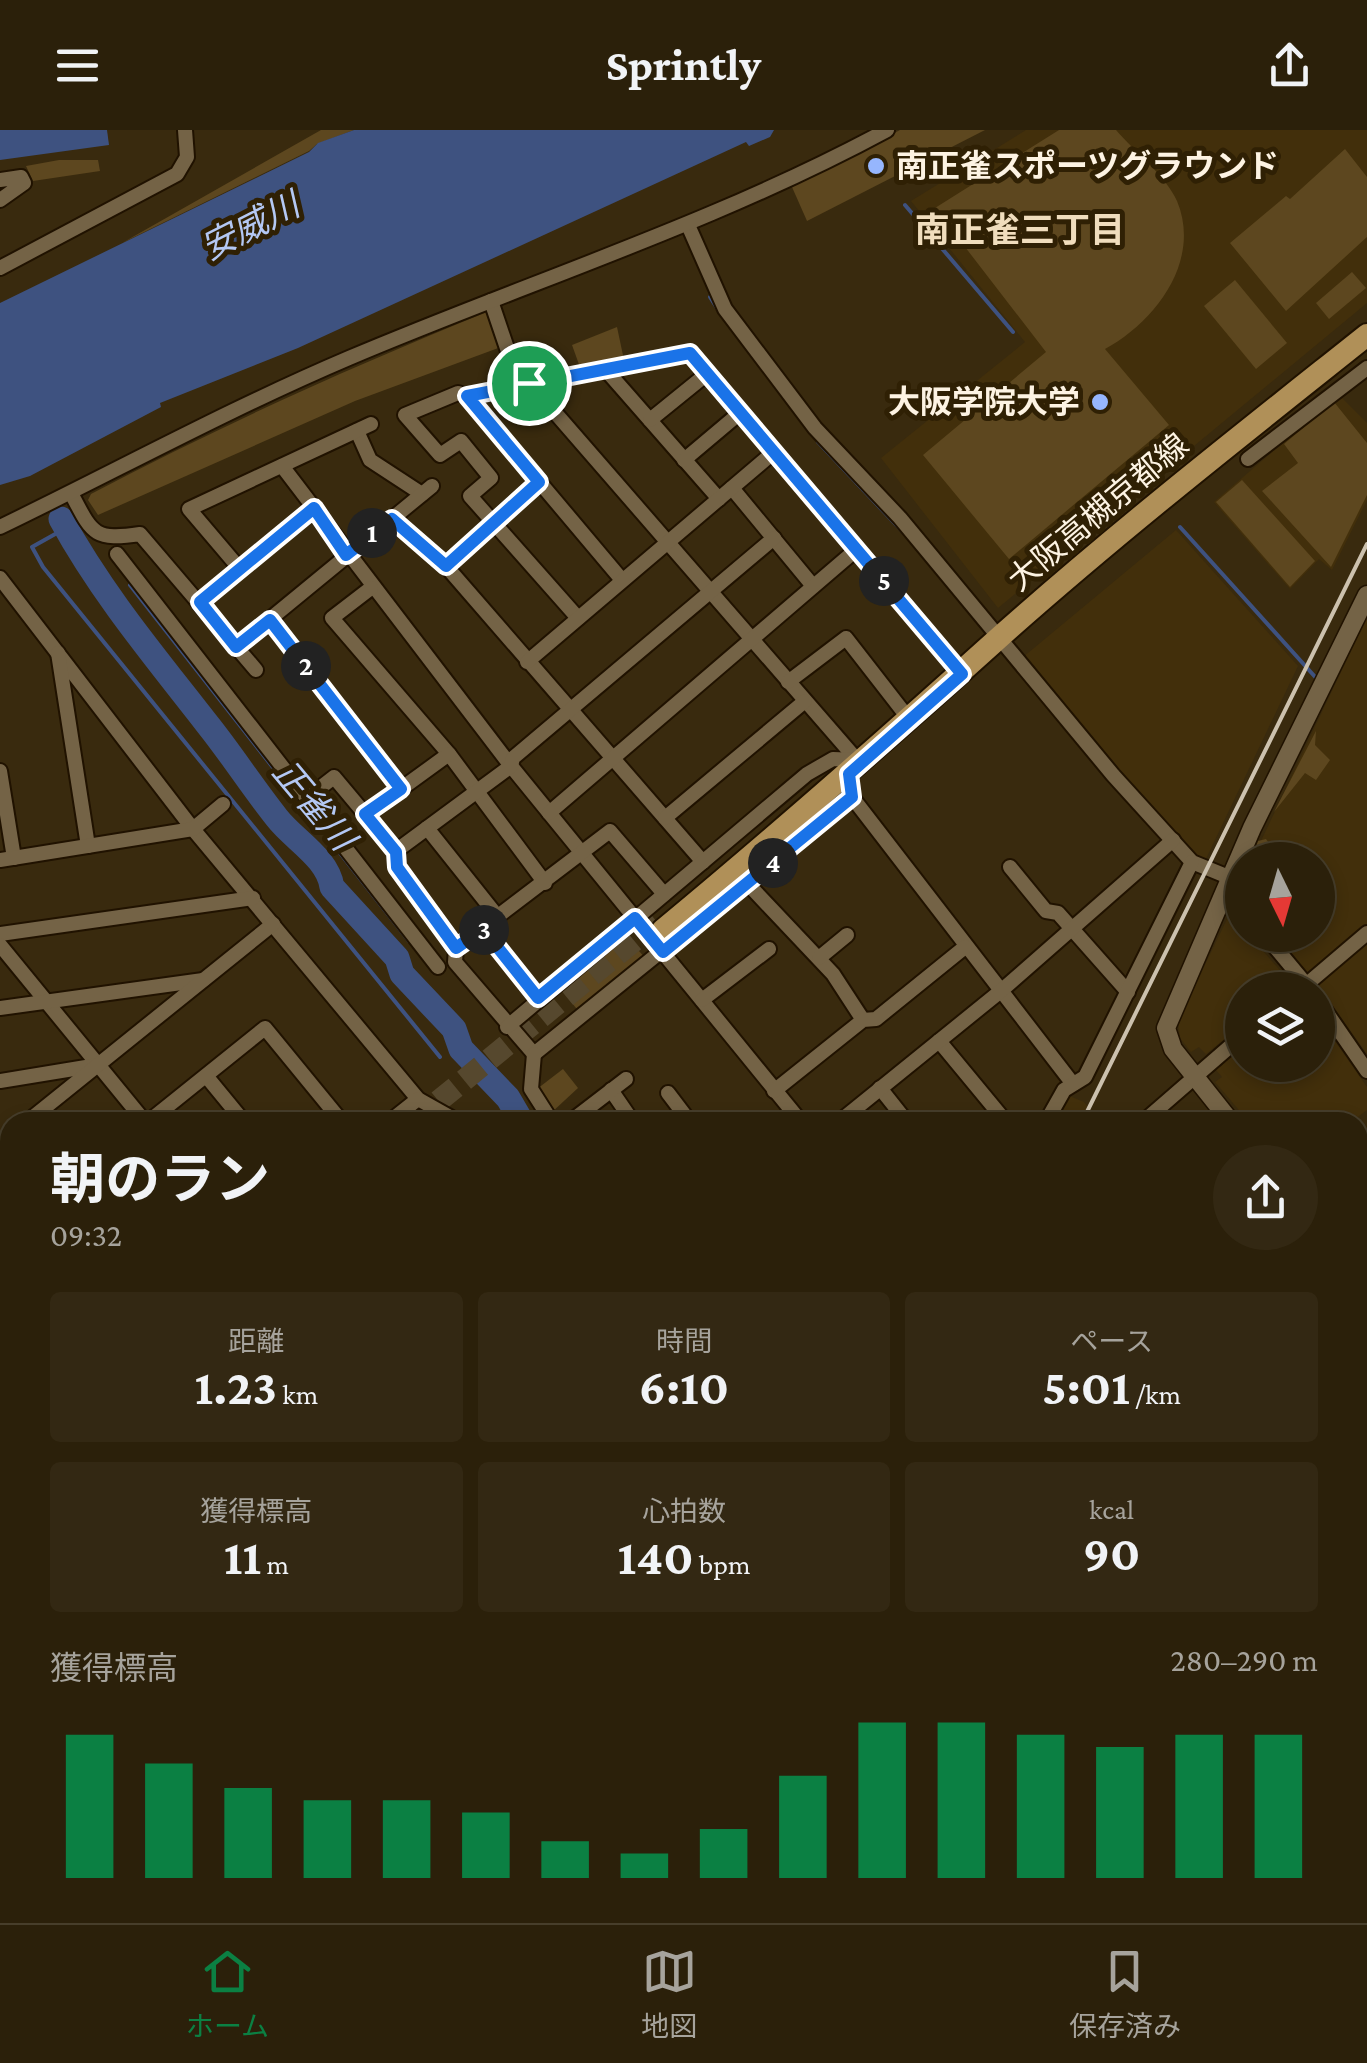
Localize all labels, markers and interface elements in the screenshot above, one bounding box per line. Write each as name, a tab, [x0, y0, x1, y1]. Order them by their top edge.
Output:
icon: menu	[50, 38, 105, 93]
icon: share	[1262, 38, 1317, 93]
text: Sprintly	[606, 40, 761, 90]
place label: 南正雀スポーツグラウンド	[896, 148, 1279, 184]
marker: 南正雀スポーツグラウンド	[865, 155, 887, 177]
water label: 安威川	[195, 183, 309, 268]
district label: 南正雀三丁目	[915, 211, 1125, 250]
pin	[487, 341, 572, 426]
icon: arrive	[502, 356, 557, 411]
place label: 大阪学院大学	[888, 384, 1080, 420]
marker: 大阪学院大学	[1089, 391, 1111, 413]
street label: 大阪高槻京都線	[1001, 426, 1195, 598]
pin: 1	[347, 508, 397, 558]
text: 1	[367, 517, 377, 548]
pin: 5	[859, 556, 909, 606]
text: 5	[877, 565, 891, 596]
pin: 2	[281, 641, 331, 691]
text: 2	[299, 650, 313, 681]
water label: 正雀川	[265, 753, 365, 861]
pin: 4	[748, 838, 798, 888]
north arrow	[1225, 842, 1335, 952]
map controls	[1225, 842, 1335, 1082]
text: 4	[765, 847, 781, 878]
pin: 3	[459, 905, 509, 955]
text: 3	[477, 914, 491, 945]
button: layers	[1225, 972, 1335, 1082]
button: share	[1213, 1145, 1318, 1250]
text: 朝のラン	[50, 1149, 270, 1210]
text: 09:32	[50, 1217, 122, 1253]
text: 距離	[228, 1326, 284, 1357]
text: 時間	[656, 1326, 712, 1357]
text: ペース	[1070, 1326, 1153, 1357]
text: 1.23	[195, 1359, 277, 1415]
text: 6:10	[639, 1359, 729, 1415]
text: 5:01	[1042, 1359, 1130, 1415]
text: km	[277, 1379, 318, 1410]
text: /km	[1130, 1379, 1181, 1410]
text: kcal	[1089, 1494, 1134, 1525]
text: 獲得標高	[200, 1496, 312, 1527]
text: 心拍数	[642, 1496, 726, 1527]
text: 90	[1083, 1525, 1140, 1581]
text: 11	[224, 1529, 261, 1585]
text: 140	[618, 1529, 694, 1585]
text: m	[261, 1549, 289, 1580]
text: bpm	[694, 1549, 750, 1580]
text: 280–290 m	[1171, 1642, 1318, 1678]
text: 獲得標高	[50, 1650, 178, 1686]
tab: ホーム	[186, 1944, 269, 2044]
tab: 地図	[641, 1944, 697, 2044]
tab: 保存済み	[1069, 1944, 1181, 2044]

